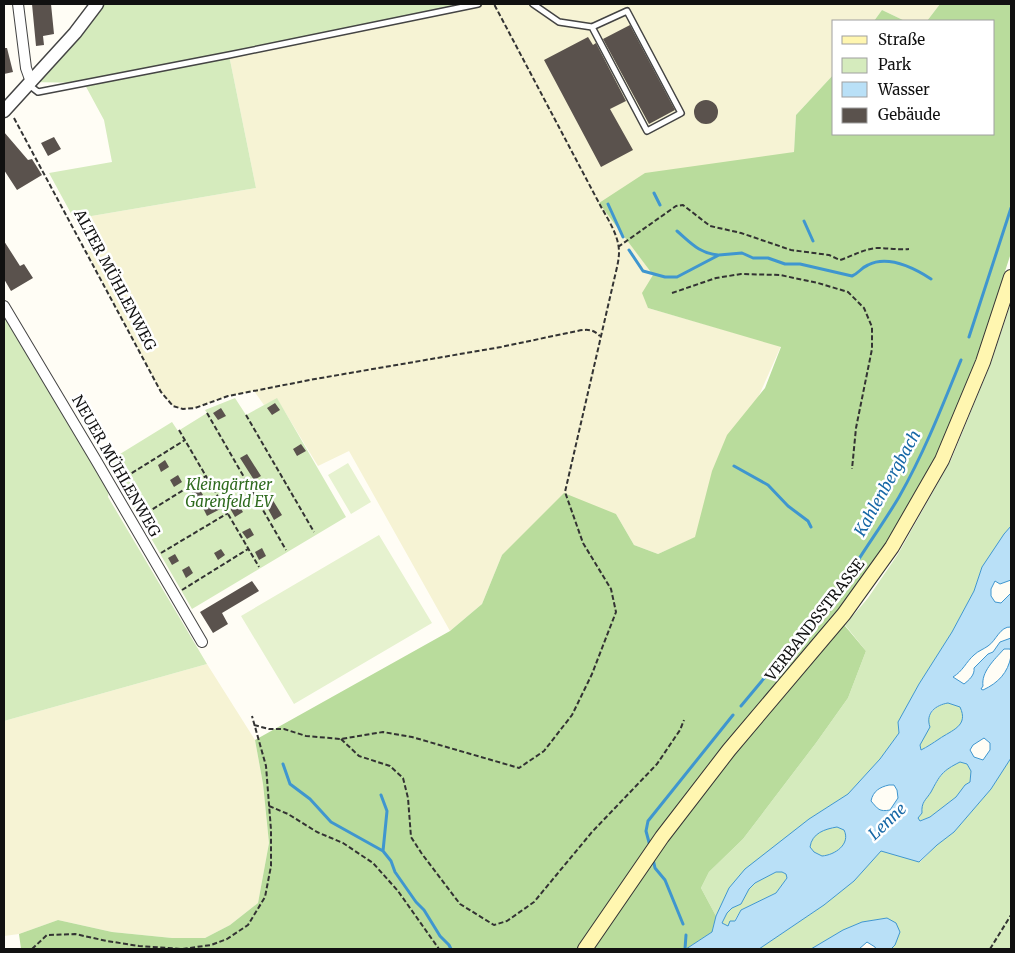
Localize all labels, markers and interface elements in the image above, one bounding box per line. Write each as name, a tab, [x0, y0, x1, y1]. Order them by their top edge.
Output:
legend	[832, 20, 995, 135]
text: Straße	[878, 30, 925, 49]
text: Park	[878, 55, 912, 74]
text: Wasser	[877, 80, 930, 99]
text: Gebäude	[878, 105, 941, 124]
street label: ALTER MÜHLENWEG	[70, 205, 162, 354]
street label: NEUER MÜHLENWEG	[68, 391, 166, 540]
water label: Kahlenbergbach	[849, 426, 924, 540]
park label: Kleingärtner Garenfeld EV	[185, 475, 275, 511]
street label: VERBANDSSTRASSE	[760, 554, 869, 685]
water label: Lenne	[864, 798, 910, 844]

